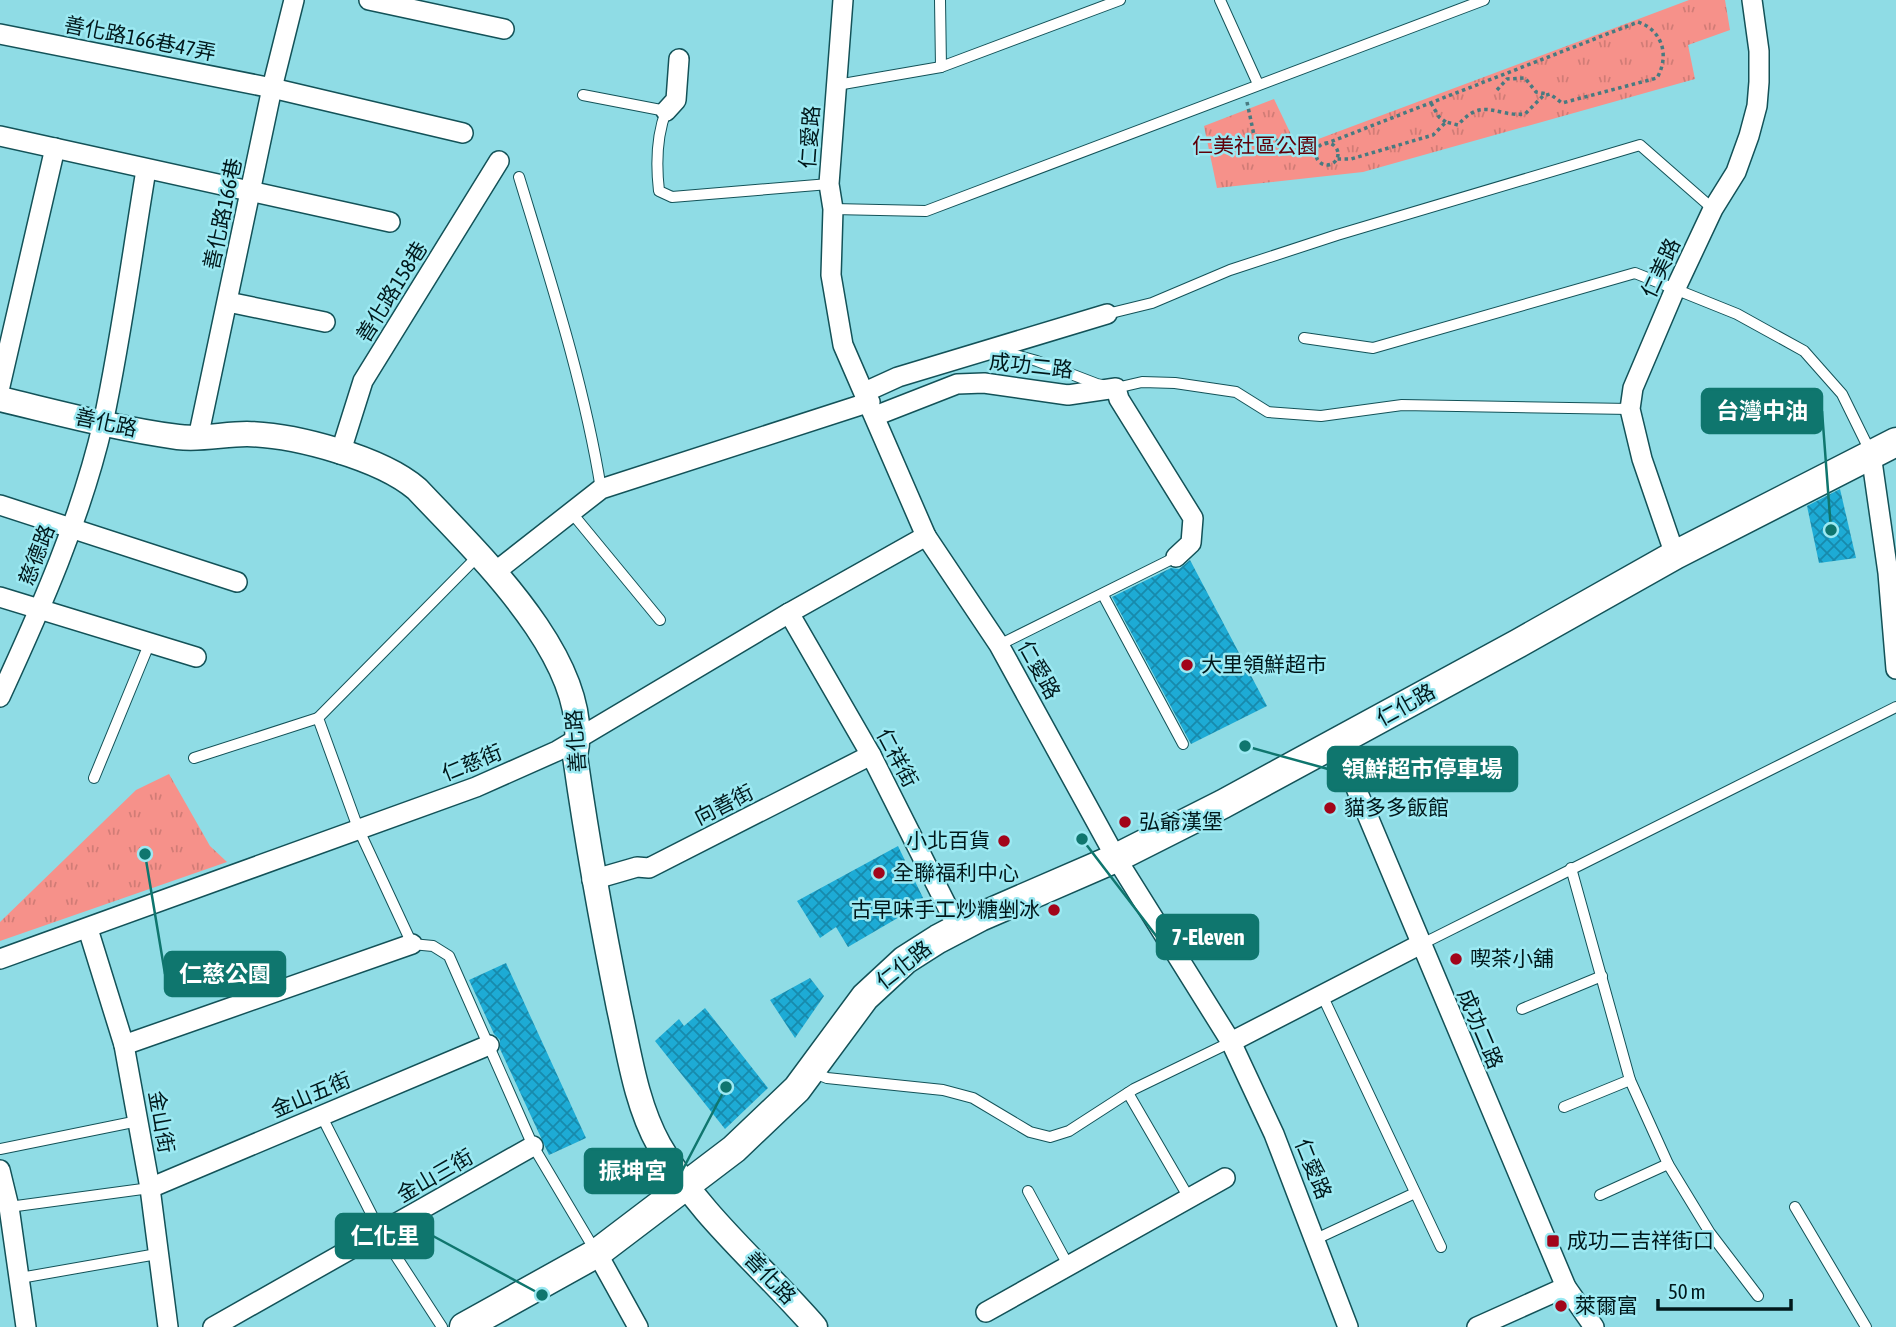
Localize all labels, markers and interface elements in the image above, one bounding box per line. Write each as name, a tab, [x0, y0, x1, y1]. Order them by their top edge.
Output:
street label: 善化路166巷47弄	[62, 12, 218, 65]
street label: 仁愛路	[795, 105, 823, 169]
park label: 仁美社區公園	[1192, 133, 1318, 157]
street label: 善化路166巷	[198, 156, 246, 272]
street label: 仁美路	[1636, 234, 1684, 301]
street label: 善化路158巷	[351, 237, 431, 346]
street label: 成功二路	[988, 349, 1074, 381]
callout: 台灣中油	[1702, 389, 1822, 433]
text: 台灣中油	[1716, 398, 1808, 424]
street label: 善化路	[73, 404, 140, 440]
street label: 慈德路	[14, 521, 59, 588]
street label: 仁愛路	[1014, 636, 1066, 703]
place label: 大里領鮮超市	[1201, 652, 1327, 676]
marker: 大里領鮮超市	[1179, 657, 1195, 673]
street label: 仁化路	[1372, 678, 1439, 730]
street label: 善化路	[561, 709, 589, 773]
street label: 仁祥街	[872, 724, 923, 791]
street label: 仁慈街	[438, 739, 505, 785]
callout: 領鮮超市停車場	[1328, 747, 1517, 791]
text: 領鮮超市停車場	[1342, 756, 1503, 782]
street label: 向善街	[690, 779, 757, 829]
place label: 貓多多飯館	[1344, 795, 1449, 819]
marker: 貓多多飯館	[1322, 800, 1338, 816]
place label: 弘爺漢堡	[1139, 809, 1223, 833]
marker: 弘爺漢堡	[1117, 814, 1133, 830]
place label: 小北百貨	[906, 828, 990, 852]
marker: 小北百貨	[996, 833, 1012, 849]
place label: 全聯福利中心	[893, 860, 1019, 884]
marker: 全聯福利中心	[871, 865, 887, 881]
place label: 古早味手工炒糖剉冰	[851, 897, 1040, 921]
marker: 古早味手工炒糖剉冰	[1046, 902, 1062, 918]
callout: 7-Eleven	[1157, 915, 1258, 959]
text: 7-Eleven	[1171, 924, 1245, 950]
street label: 仁化路	[871, 935, 936, 993]
place label: 喫茶小舖	[1470, 946, 1554, 970]
marker: 喫茶小舖	[1448, 951, 1464, 967]
callout: 仁慈公園	[165, 952, 285, 996]
text: 仁慈公園	[179, 961, 271, 987]
street label: 成功二路	[1453, 985, 1508, 1072]
street label: 金山五街	[267, 1067, 354, 1122]
street label: 金山街	[145, 1089, 179, 1155]
street label: 仁愛路	[1291, 1135, 1337, 1202]
street label: 金山三街	[392, 1144, 477, 1207]
callout: 振坤宮	[585, 1149, 682, 1193]
text: 振坤宮	[599, 1158, 668, 1184]
callout: 仁化里	[336, 1214, 433, 1258]
text: 仁化里	[351, 1223, 420, 1249]
place label: 成功二吉祥街口	[1567, 1228, 1714, 1252]
marker: 成功二吉祥街口	[1545, 1233, 1561, 1249]
street label: 善化路	[740, 1246, 801, 1308]
scale bar	[1658, 1268, 1791, 1312]
text: 50 m	[1668, 1279, 1706, 1303]
place label: 萊爾富	[1575, 1293, 1638, 1317]
marker: 萊爾富	[1553, 1298, 1569, 1314]

